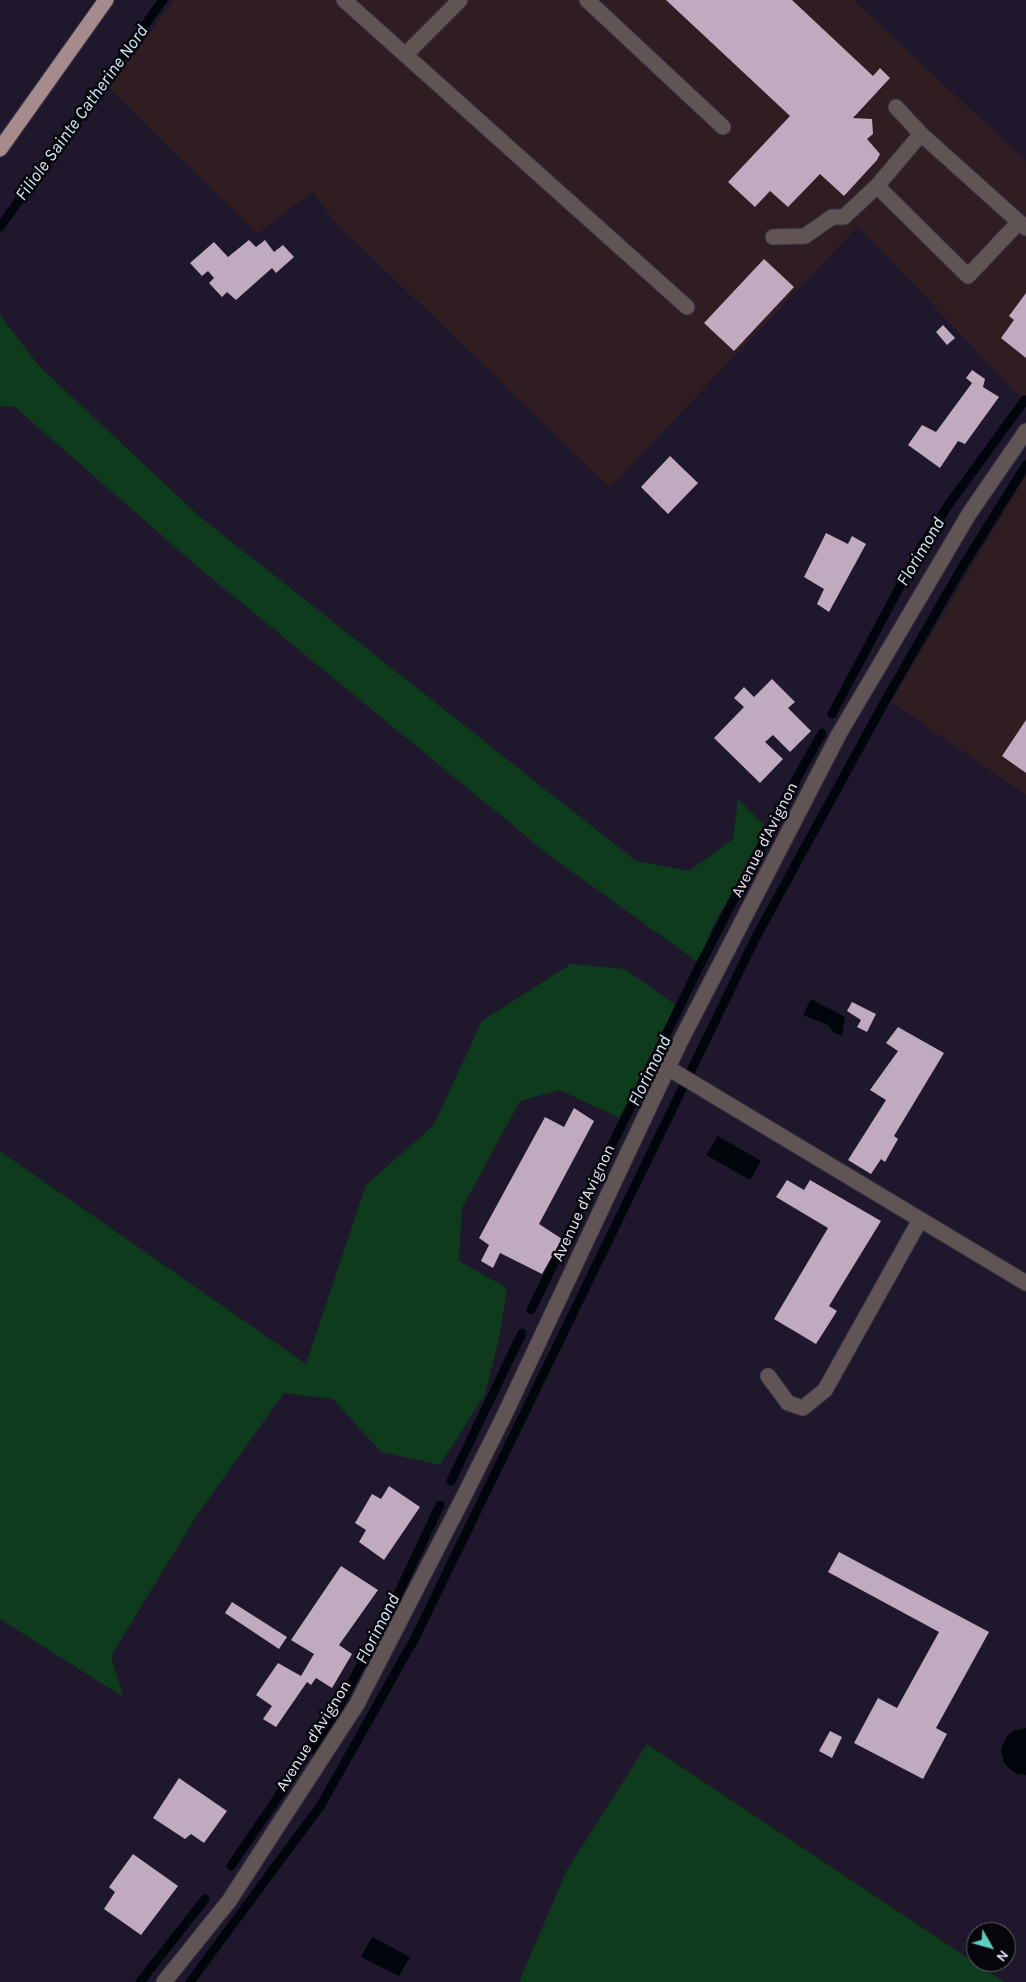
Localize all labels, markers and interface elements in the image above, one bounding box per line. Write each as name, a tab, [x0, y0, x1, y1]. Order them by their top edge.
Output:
water label: Filiole Sainte Catherine Nord	[11, 21, 153, 205]
water label: Florimond	[892, 514, 950, 590]
street label: Avenue d'Avignon	[728, 779, 802, 901]
water label: Florimond	[624, 1032, 676, 1110]
street label: Avenue d'Avignon	[548, 1141, 620, 1265]
water label: Florimond	[351, 1590, 405, 1668]
street label: Avenue d'Avignon	[272, 1677, 356, 1795]
north arrow	[966, 1922, 1016, 1972]
text: N	[993, 1947, 1012, 1965]

